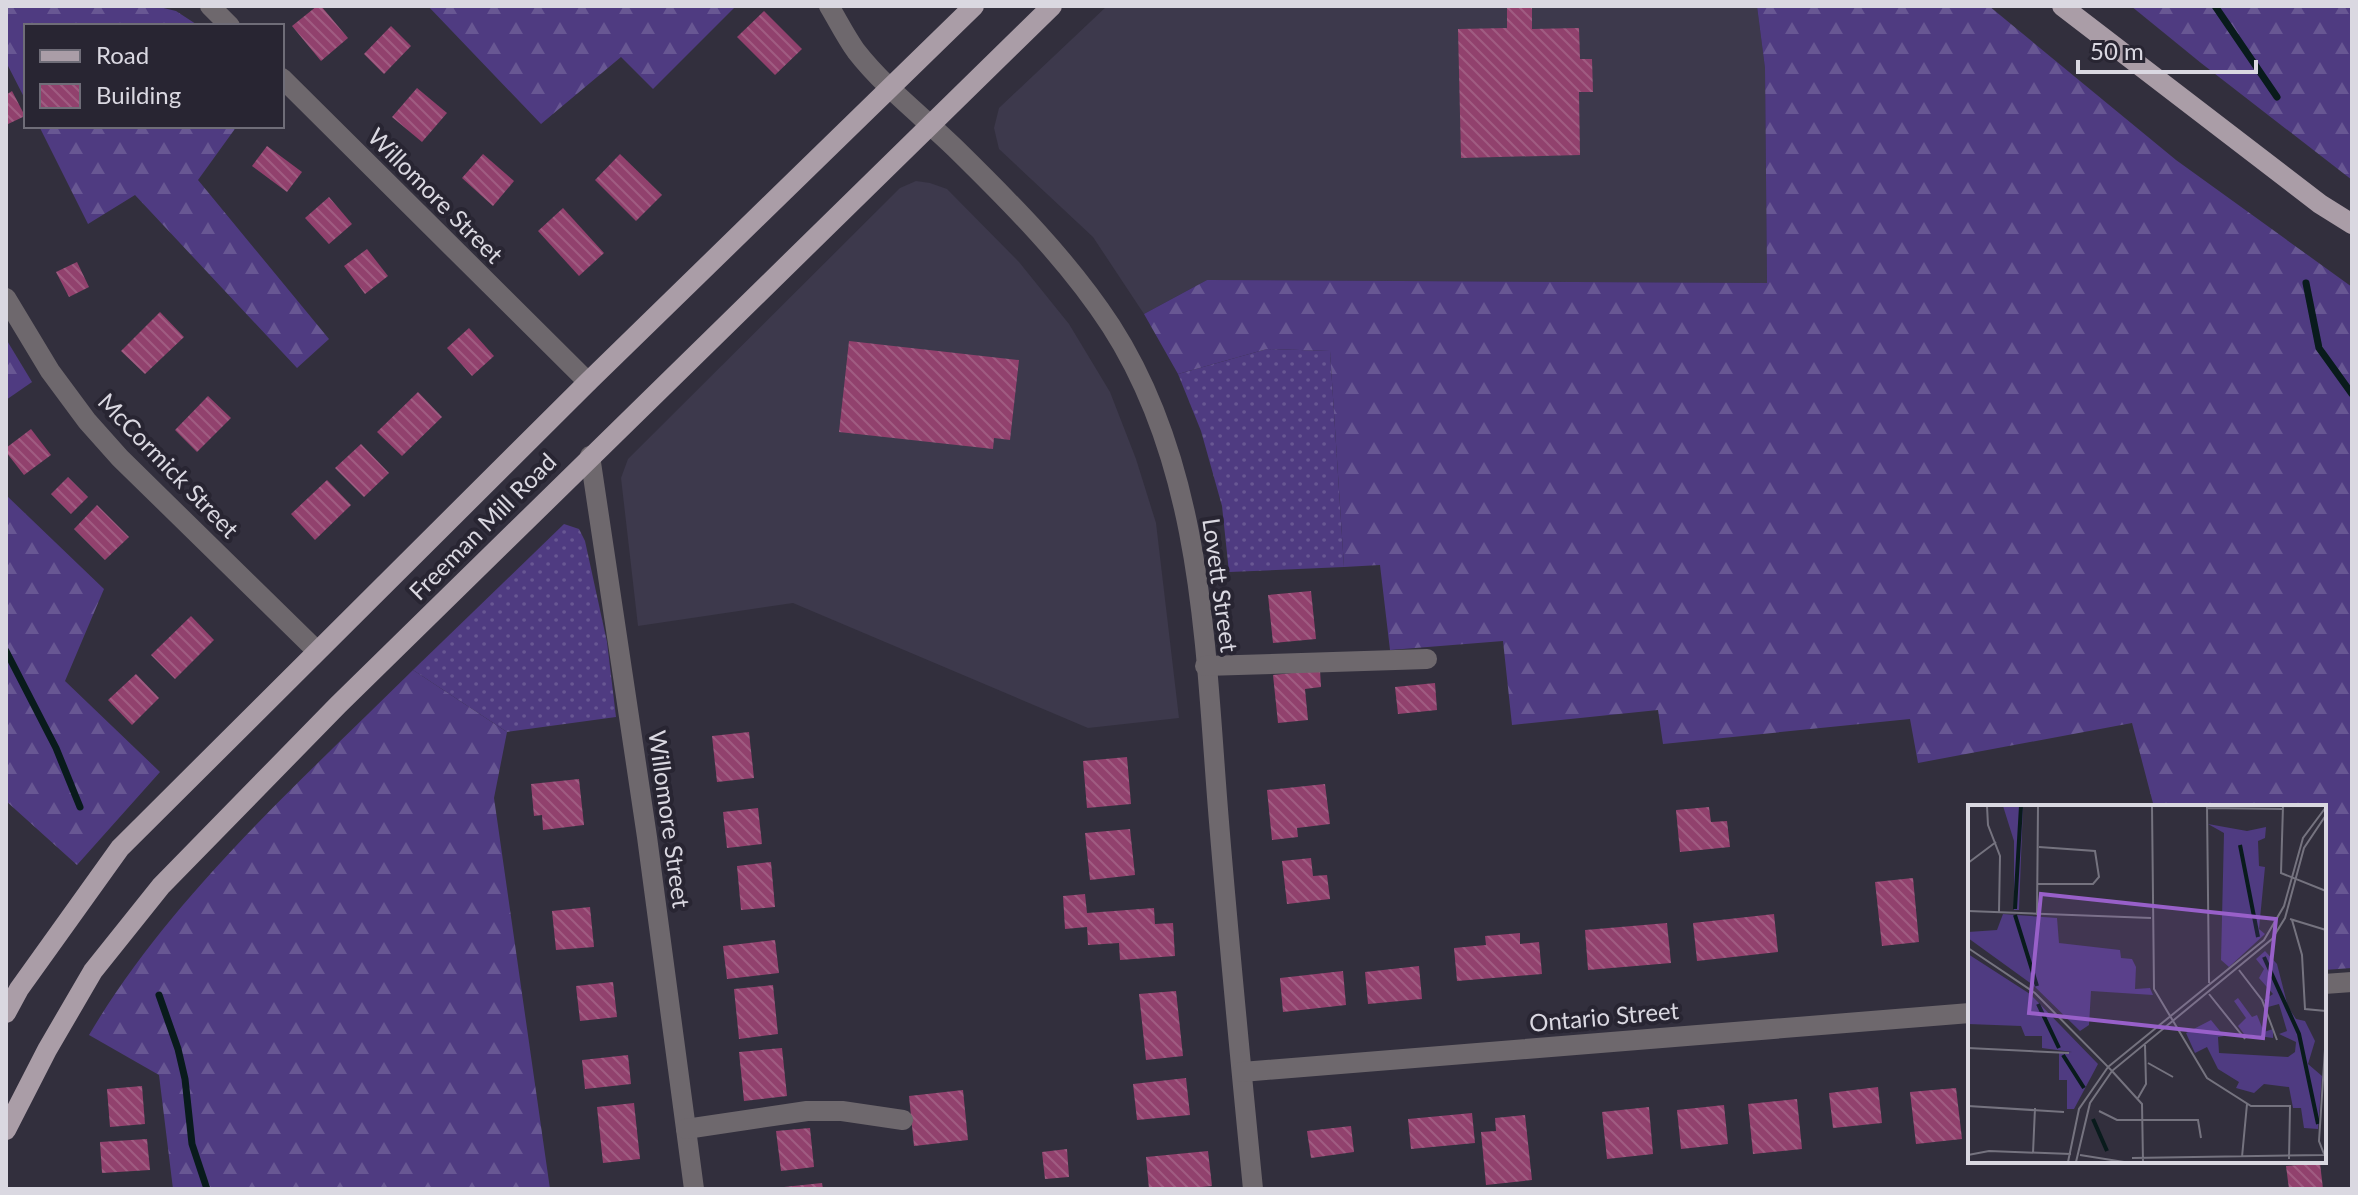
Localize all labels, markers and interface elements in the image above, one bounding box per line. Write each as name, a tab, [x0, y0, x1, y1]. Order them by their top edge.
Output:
legend	[24, 24, 284, 128]
scale bar	[2078, 24, 2256, 74]
text: 50 m	[2090, 36, 2144, 65]
text: Road	[96, 40, 149, 69]
text: Building	[96, 80, 181, 109]
street label: Willomore Street	[362, 121, 510, 269]
street label: McCormick Street	[93, 387, 246, 544]
street label: Freeman Mill Road	[402, 446, 562, 606]
street label: Lovett Street	[1197, 516, 1245, 654]
street label: Willomore Street	[643, 728, 697, 910]
inset map	[1968, 805, 2326, 1163]
street label: Ontario Street	[1528, 995, 1680, 1037]

